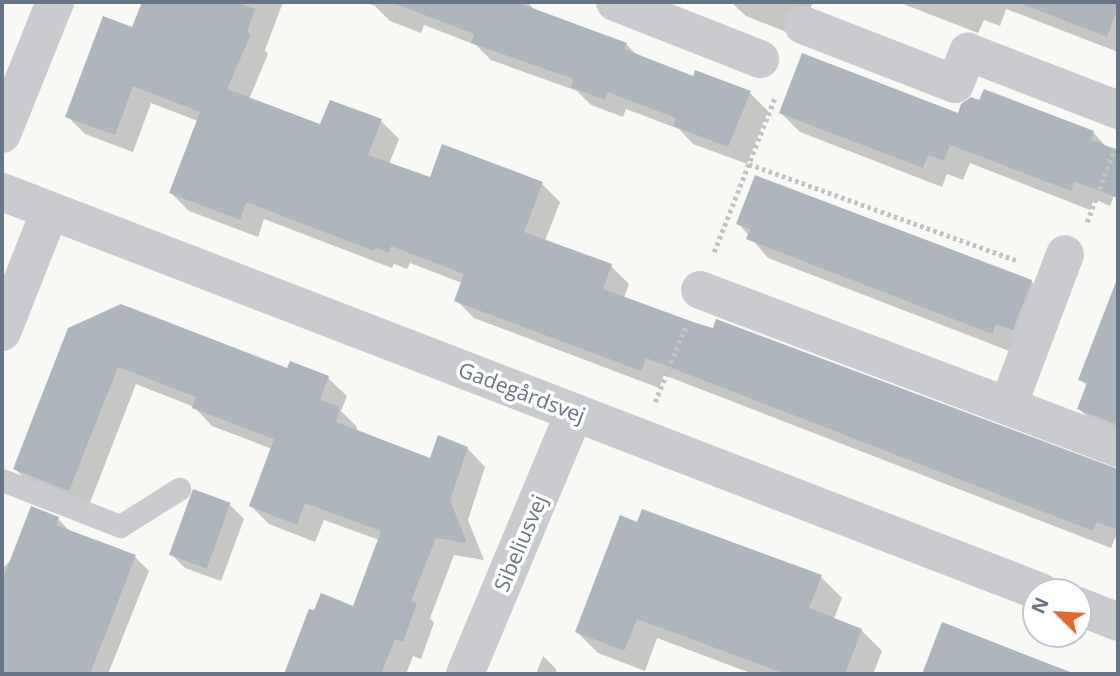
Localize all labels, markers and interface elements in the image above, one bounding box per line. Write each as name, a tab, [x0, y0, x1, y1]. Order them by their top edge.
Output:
street label: Gadegårdsvej	[455, 356, 589, 428]
street label: Sibeliusvej	[488, 491, 552, 595]
north arrow	[1022, 578, 1092, 648]
text: N	[1025, 593, 1055, 618]

